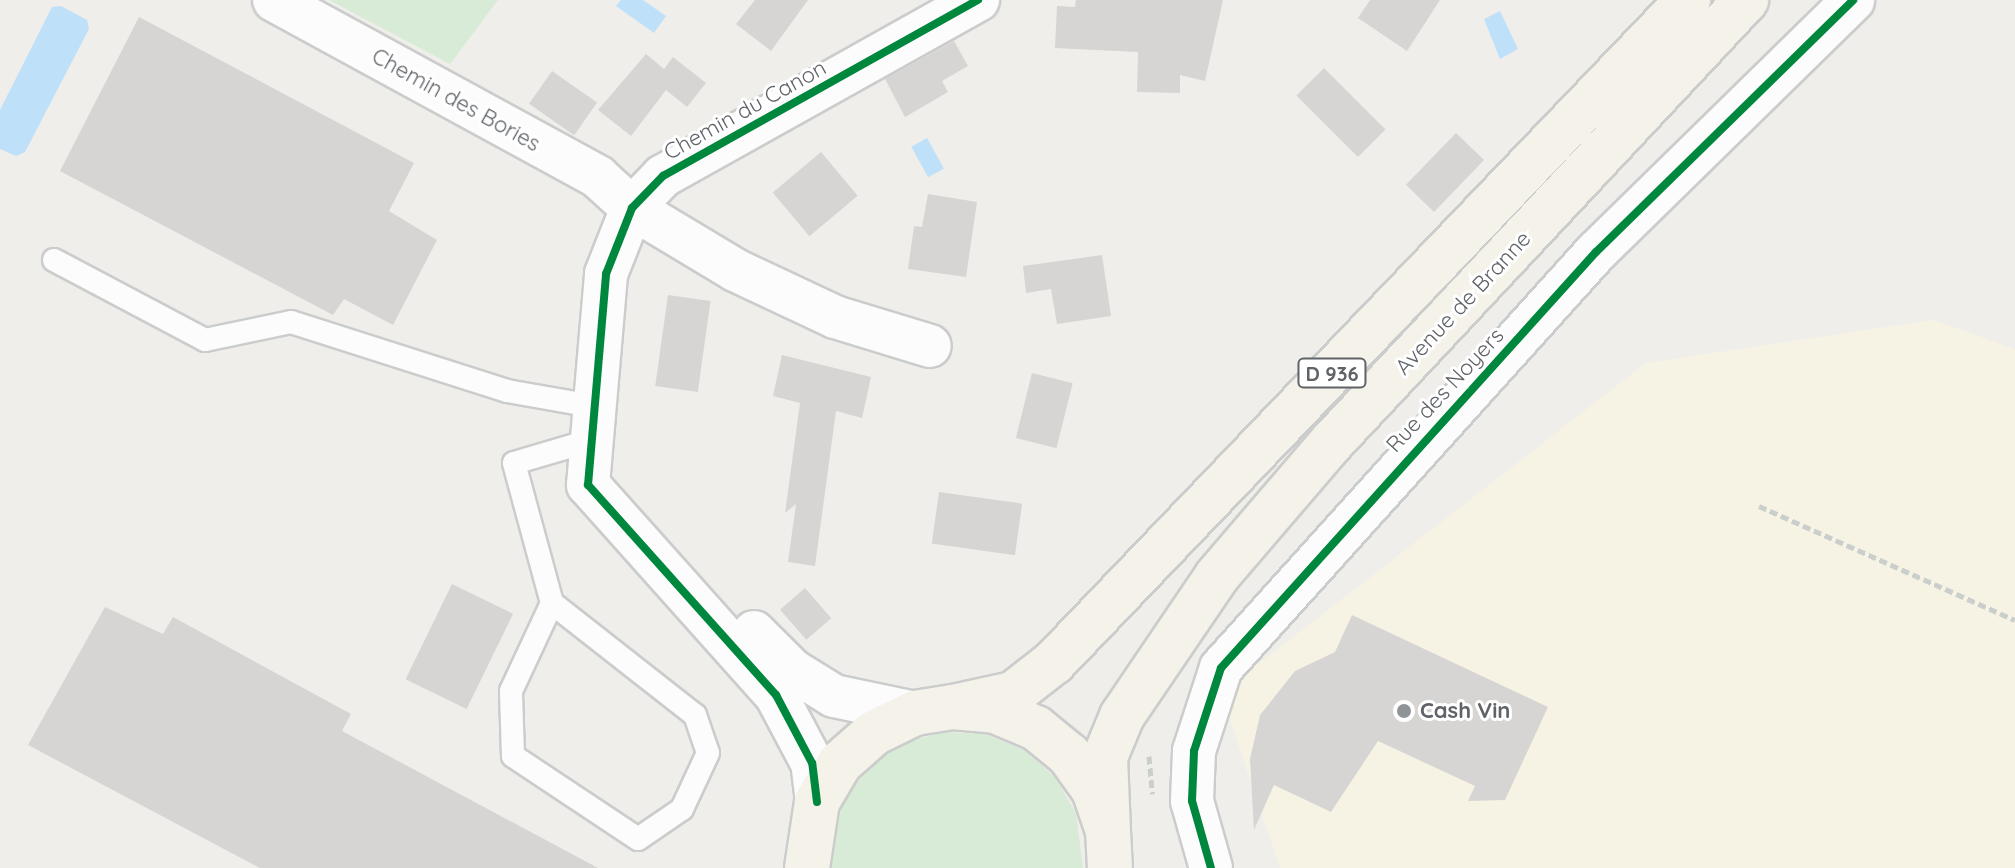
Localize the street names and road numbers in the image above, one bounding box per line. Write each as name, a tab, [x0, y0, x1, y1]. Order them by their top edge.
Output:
street label: Chemin des Bories	[367, 43, 545, 157]
street label: Chemin du Canon	[659, 54, 831, 166]
street label: Avenue de Branne	[1390, 226, 1536, 380]
street label: Rue des Noyers	[1381, 322, 1509, 458]
road number: D 936	[1296, 357, 1368, 389]

